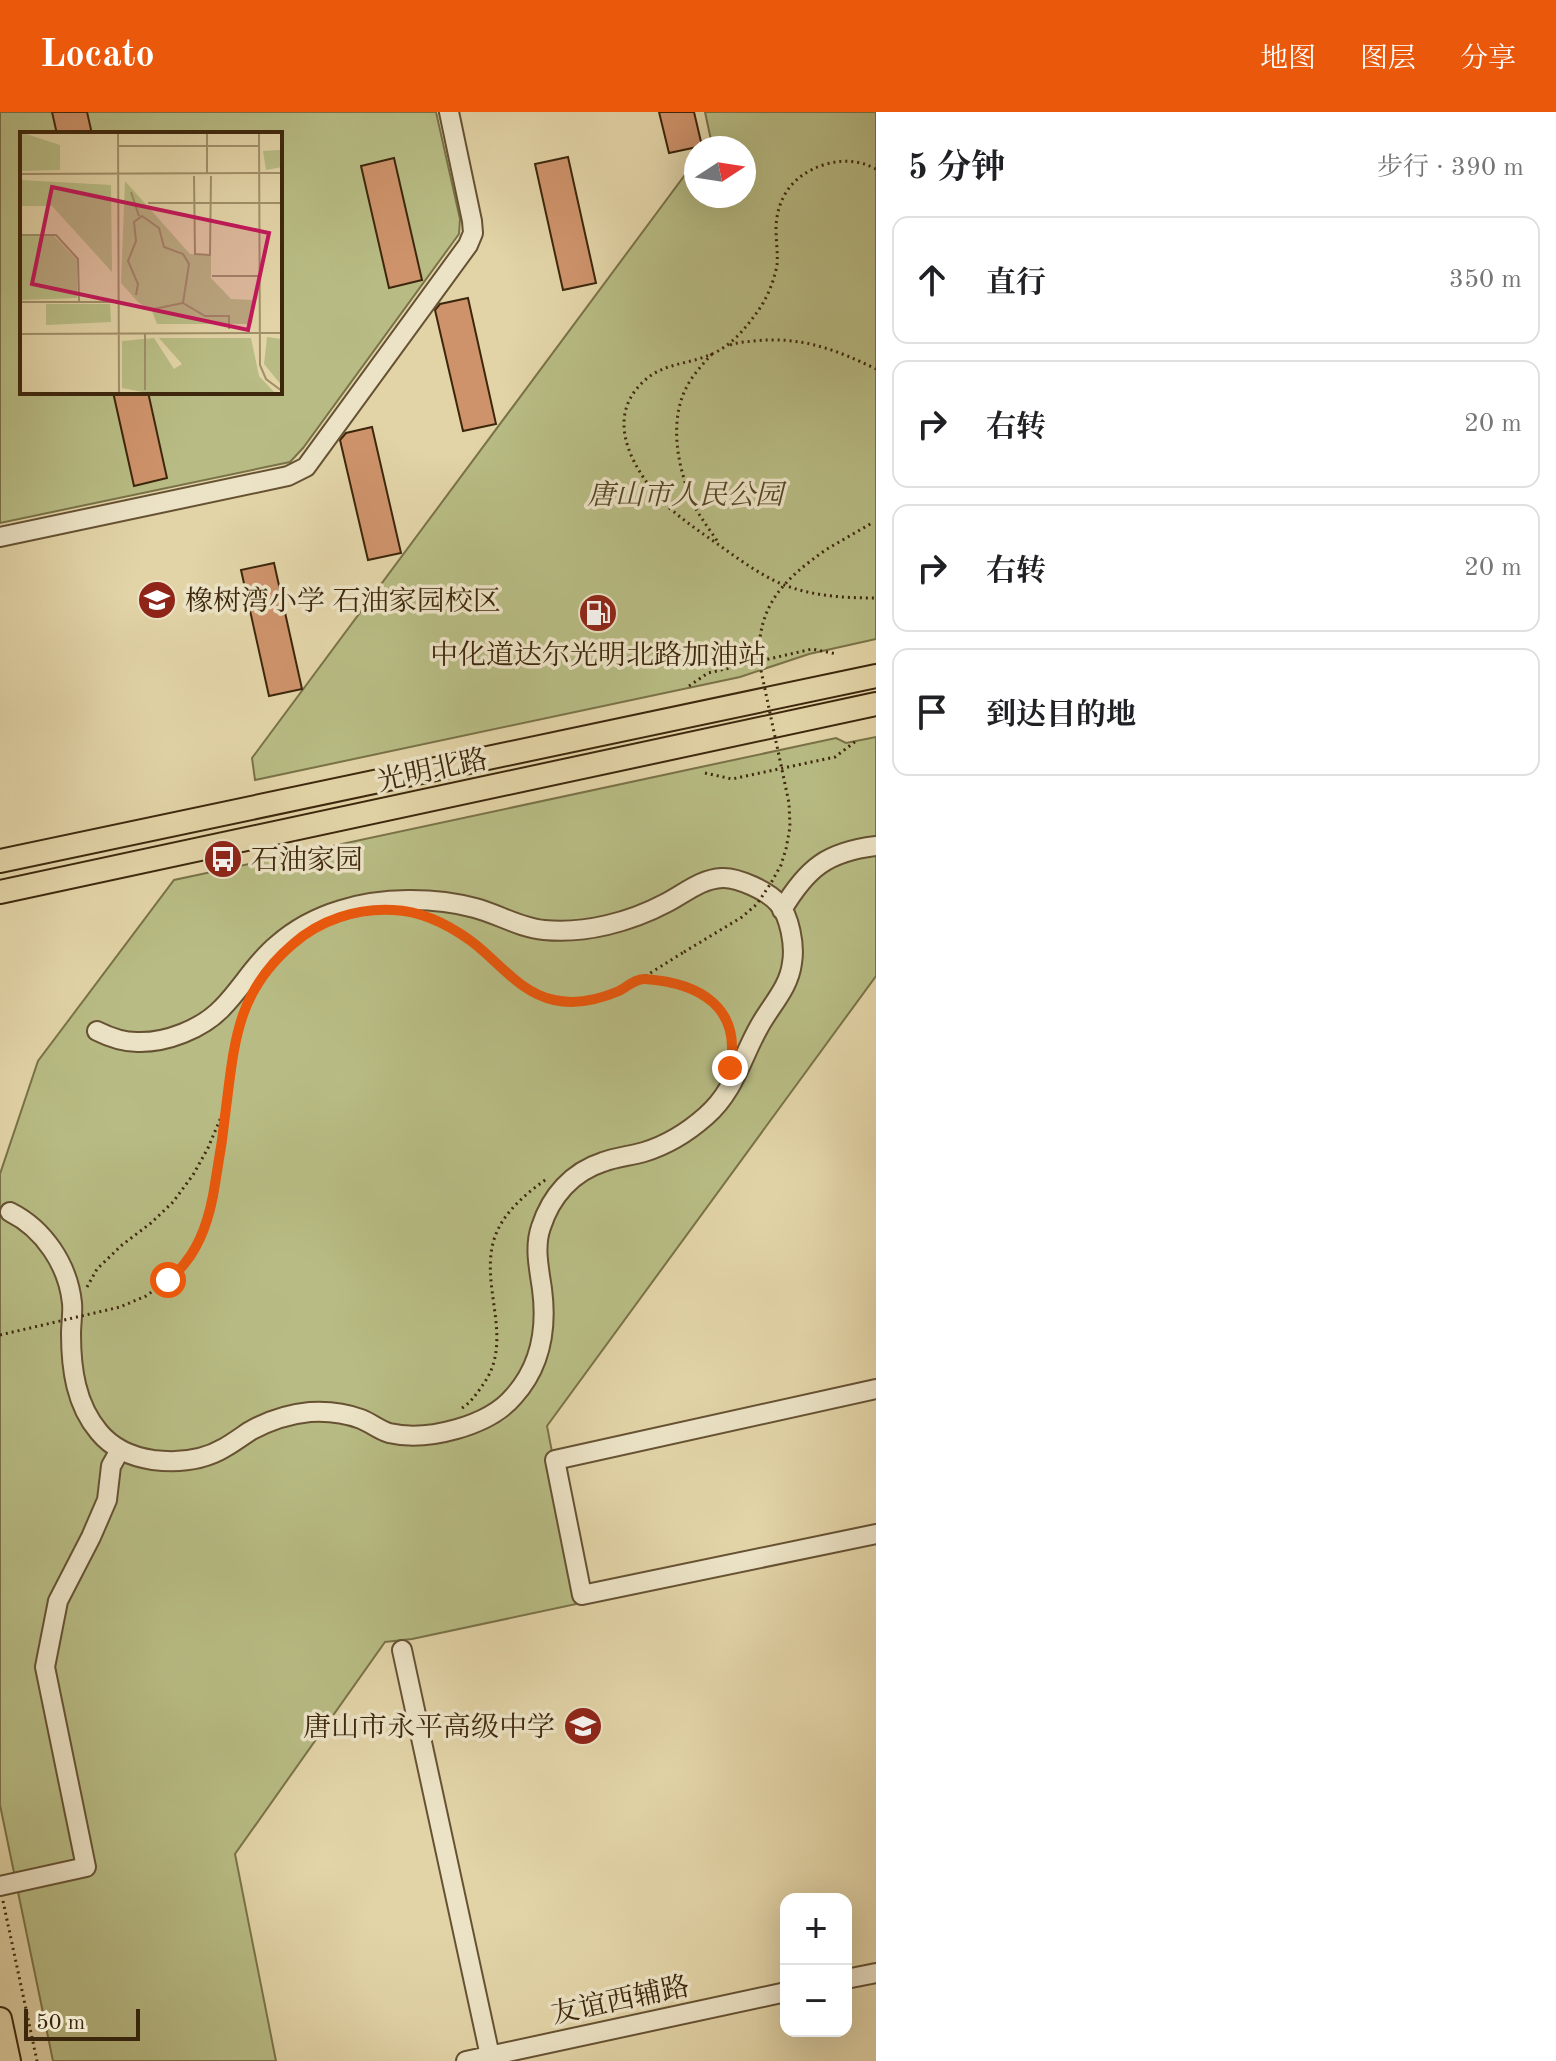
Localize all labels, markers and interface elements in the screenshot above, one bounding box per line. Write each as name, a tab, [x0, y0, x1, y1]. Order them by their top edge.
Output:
text: Locato	[40, 37, 155, 75]
text: 地图	[1260, 46, 1316, 74]
text: 图层	[1360, 46, 1416, 74]
text: 分享	[1460, 46, 1516, 74]
inset map	[20, 132, 282, 394]
north arrow	[684, 136, 756, 208]
text: 5 分钟	[908, 152, 1005, 186]
text: 步行 · 390 m	[1377, 155, 1524, 181]
icon: ahead	[910, 258, 954, 302]
text: 350 m	[1449, 267, 1522, 293]
text: 直行	[986, 269, 1046, 299]
icon: right	[910, 402, 954, 446]
text: 20 m	[1464, 411, 1522, 437]
text: 右转	[986, 413, 1046, 443]
park label: 唐山市人民公园	[587, 480, 787, 511]
icon: right	[910, 546, 954, 590]
text: 20 m	[1464, 555, 1522, 581]
text: 右转	[986, 557, 1046, 587]
school or university icon: 橡树湾小学 石油家园校区	[136, 579, 178, 621]
place label: 橡树湾小学 石油家园校区	[185, 586, 501, 617]
fuel station icon: 中化道达尔光明北路加油站	[577, 592, 619, 634]
place label: 中化道达尔光明北路加油站	[430, 640, 766, 671]
icon: arrive	[910, 690, 954, 734]
text: 到达目的地	[986, 701, 1136, 731]
street label: 光明北路	[374, 744, 490, 797]
bus stop icon: 石油家园	[202, 838, 244, 880]
place label: 石油家园	[251, 845, 363, 876]
route end	[712, 1050, 748, 1086]
route start	[150, 1262, 186, 1298]
school or university icon: 唐山市永平高级中学	[562, 1705, 604, 1747]
place label: 唐山市永平高级中学	[303, 1712, 555, 1743]
map controls	[780, 1893, 852, 2037]
button: +	[780, 1893, 852, 1965]
button: −	[780, 1965, 852, 2037]
street label: 友谊西辅路	[549, 1971, 692, 2030]
scale bar	[24, 2005, 140, 2041]
text: 50 m	[36, 2012, 85, 2034]

